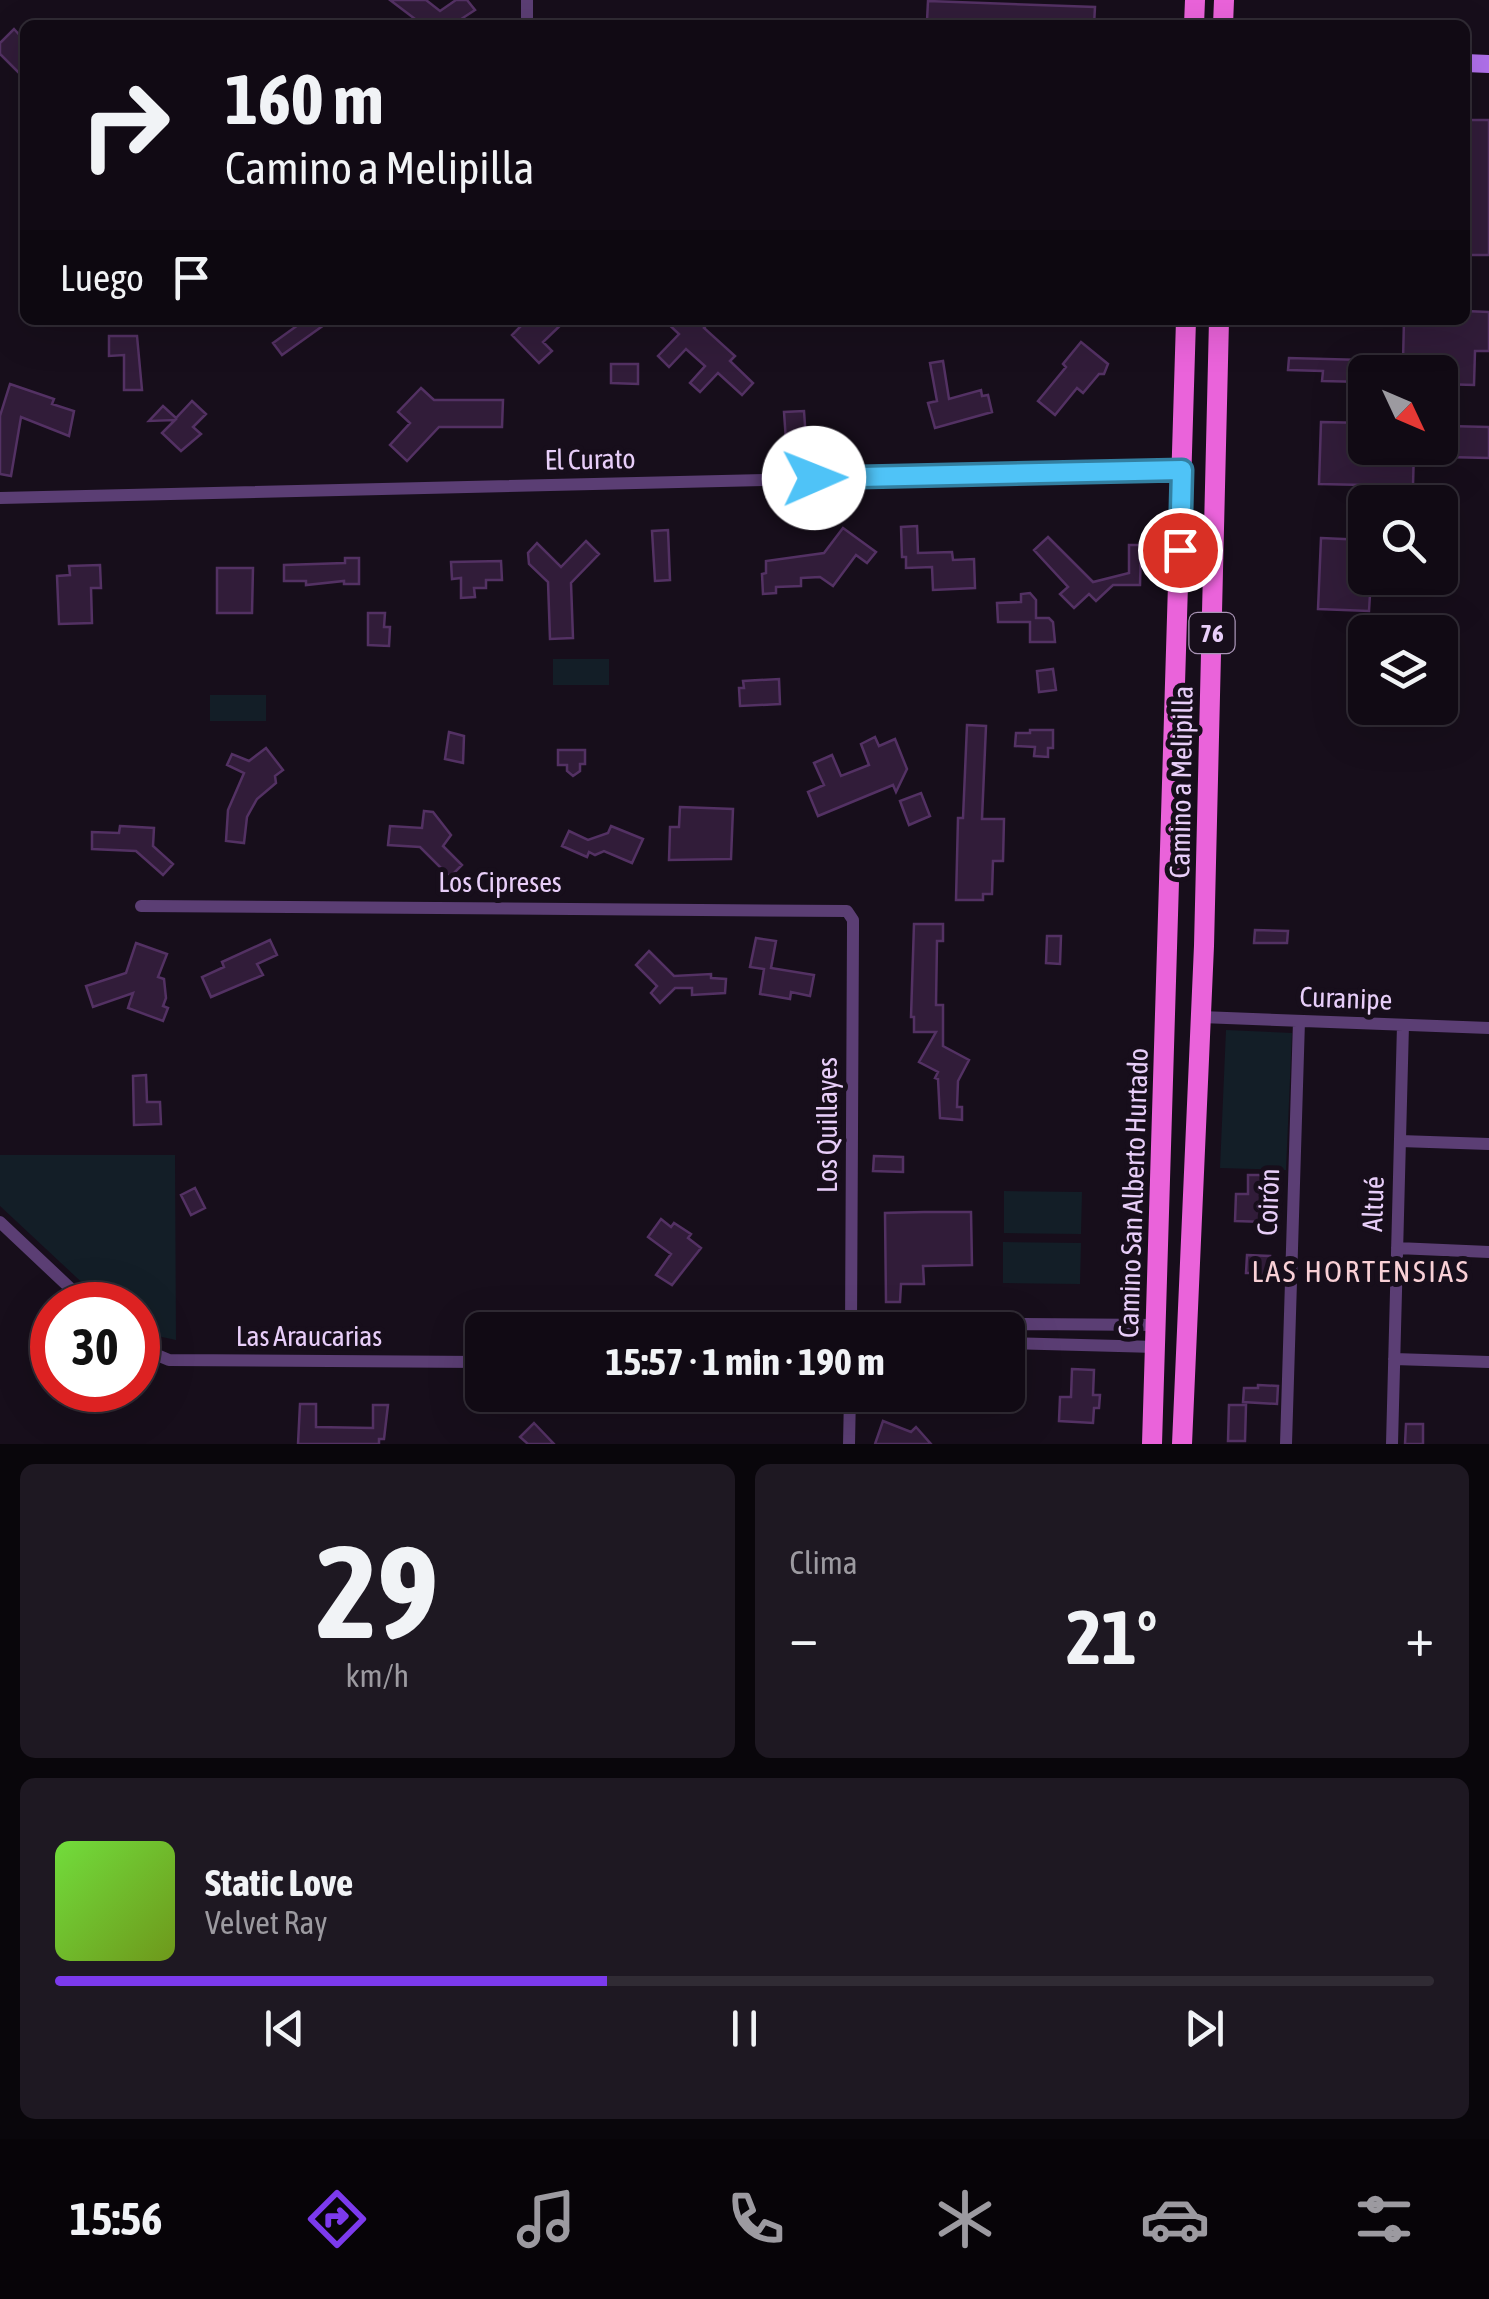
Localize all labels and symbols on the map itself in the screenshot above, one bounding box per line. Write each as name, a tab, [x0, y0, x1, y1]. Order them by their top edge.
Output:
north arrow	[1348, 355, 1458, 465]
position arrow	[762, 426, 866, 530]
street label: El Curato	[544, 442, 636, 476]
pin	[1138, 508, 1223, 593]
road number: 76	[1190, 613, 1234, 653]
street label: Camino a Melipilla	[1163, 685, 1199, 879]
street label: Los Cipreses	[438, 866, 562, 898]
street label: Curanipe	[1299, 980, 1393, 1016]
street label: Camino San Alberto Hurtado	[1112, 1047, 1154, 1339]
street label: Los Quillayes	[811, 1057, 843, 1193]
street label: Coirón	[1251, 1168, 1285, 1236]
street label: Altué	[1356, 1176, 1390, 1232]
district label: LAS HORTENSIAS	[1251, 1254, 1471, 1288]
speed limit sign: 30	[30, 1282, 160, 1412]
street label: Las Araucarias	[236, 1320, 382, 1352]

